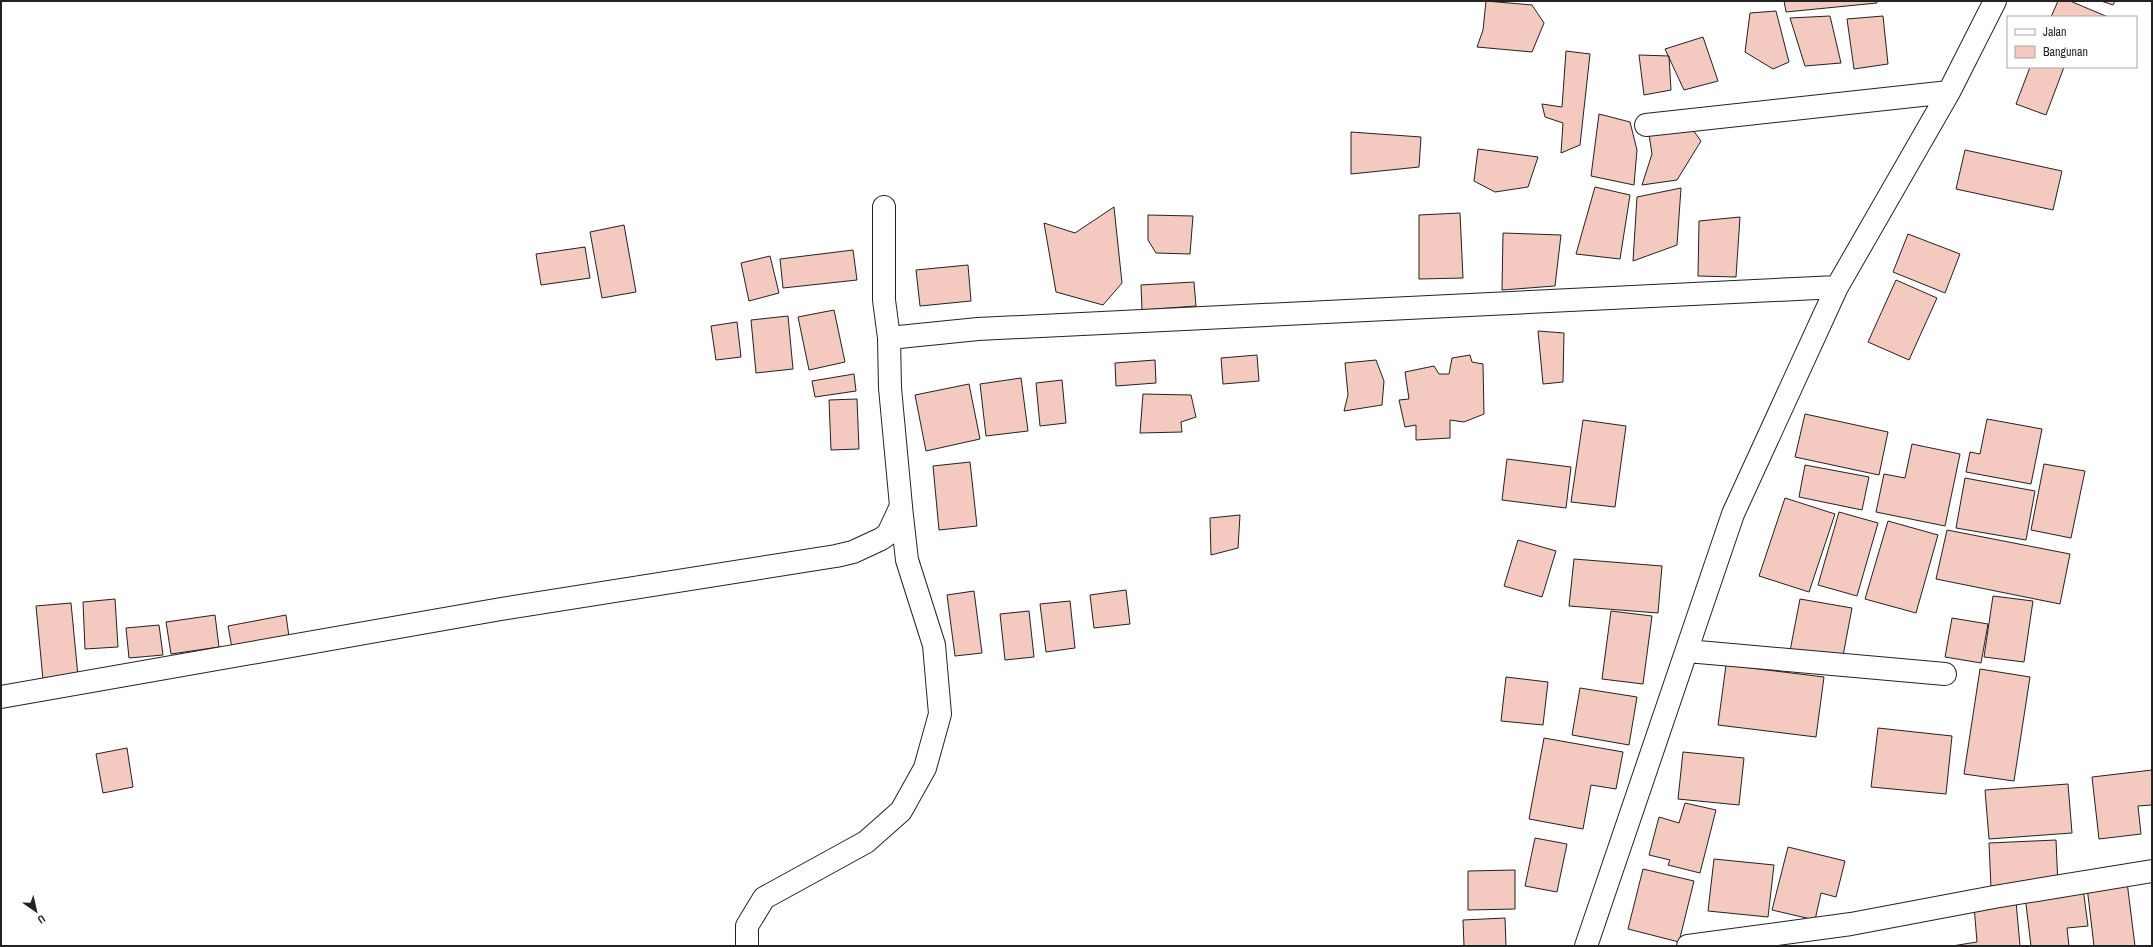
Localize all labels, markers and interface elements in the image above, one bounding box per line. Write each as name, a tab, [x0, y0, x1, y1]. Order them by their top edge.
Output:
legend	[2007, 16, 2137, 68]
text: Jalan	[2043, 24, 2067, 40]
text: Bangunan	[2043, 44, 2088, 60]
north arrow	[16, 891, 56, 931]
text: U	[35, 912, 48, 927]

